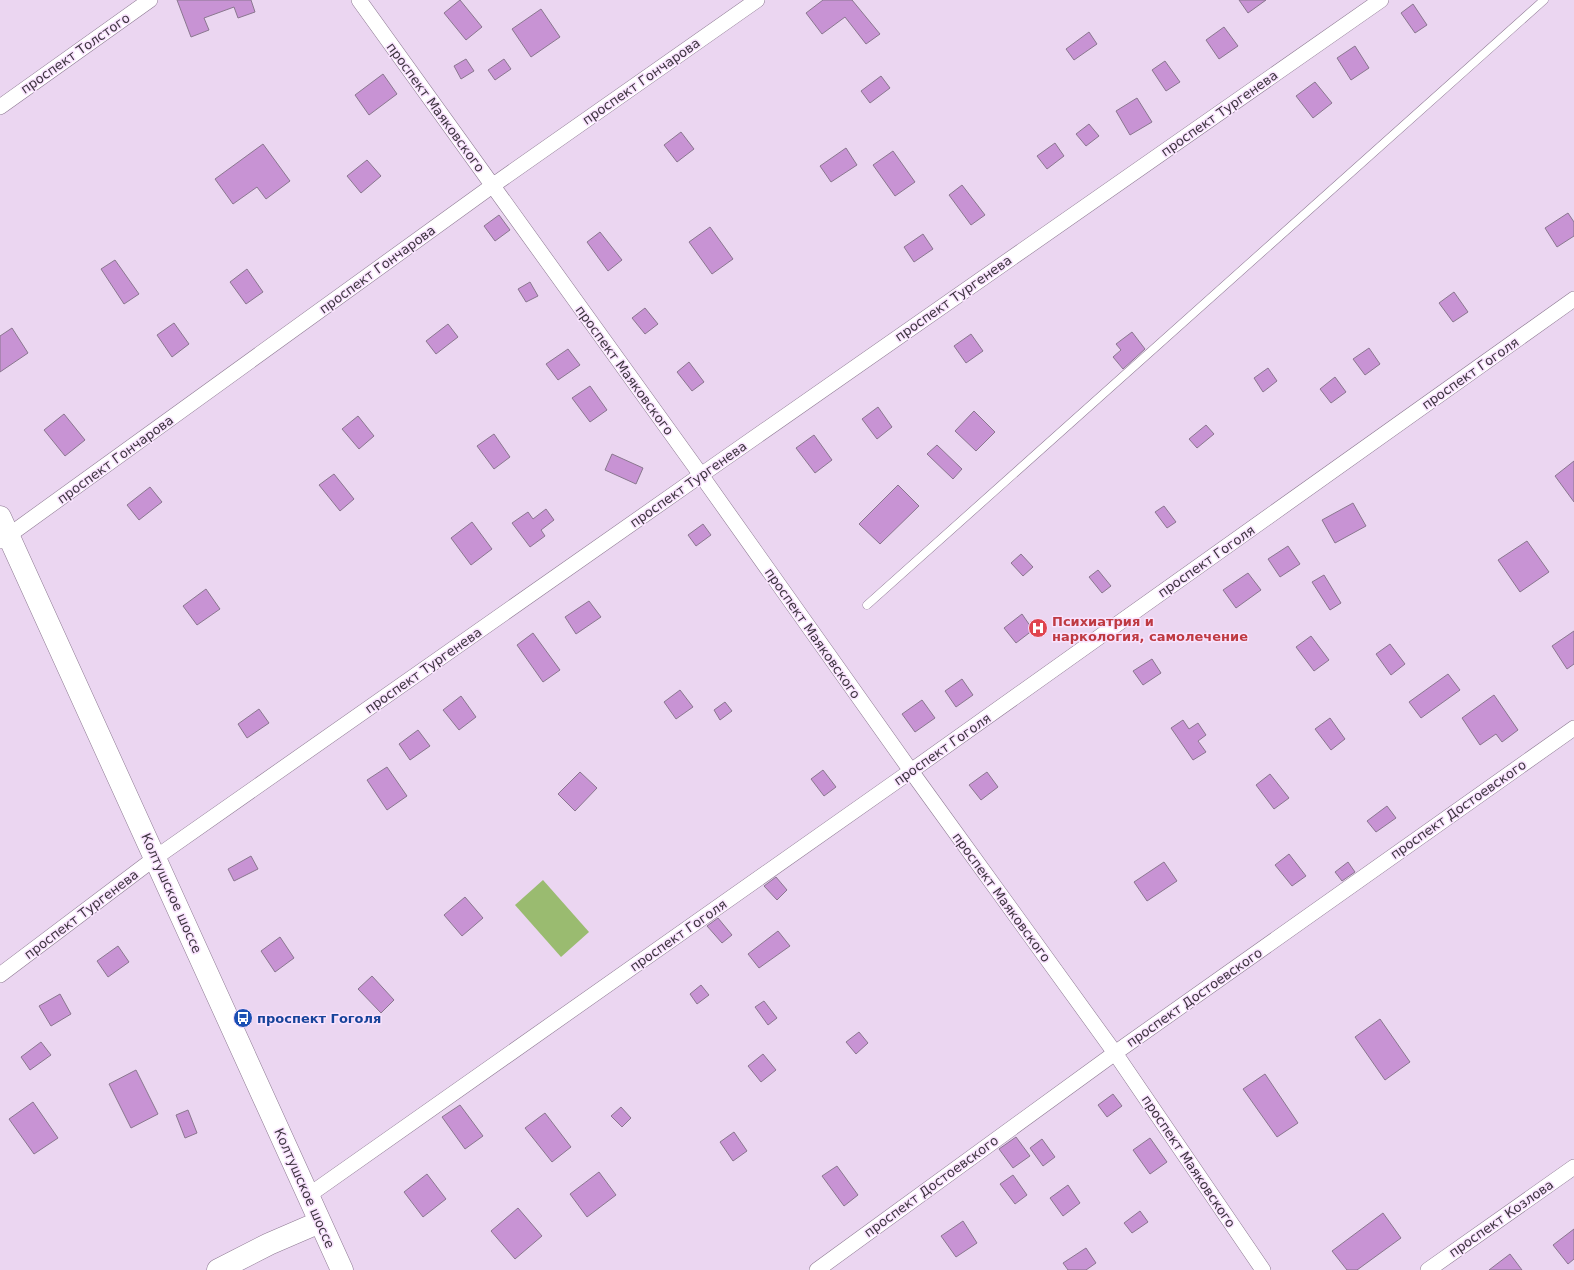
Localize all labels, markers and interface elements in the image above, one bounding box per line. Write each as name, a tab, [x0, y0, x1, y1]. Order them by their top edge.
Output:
street label: проспект Толстого	[18, 10, 133, 97]
street label: проспект Гончарова	[580, 35, 703, 128]
street label: проспект Маяковского	[384, 40, 488, 175]
street label: проспект Тургенева	[1158, 67, 1280, 159]
street label: проспект Гончарова	[316, 222, 438, 317]
street label: проспект Тургенева	[892, 252, 1014, 344]
street label: проспект Маяковского	[573, 303, 677, 438]
street label: проспект Гоголя	[1419, 334, 1522, 412]
street label: проспект Гончарова	[54, 412, 176, 507]
street label: проспект Тургенева	[627, 438, 749, 530]
street label: проспект Гоголя	[1155, 522, 1258, 600]
street label: проспект Маяковского	[762, 565, 864, 702]
place label: Психиатрия и наркология, самолечение	[1052, 614, 1248, 644]
hospital icon: Психиатрия и наркология, самолечение	[1027, 617, 1049, 639]
street label: проспект Тургенева	[362, 624, 484, 716]
street label: проспект Гоголя	[891, 710, 994, 788]
street label: проспект Достоевского	[1388, 757, 1529, 862]
street label: проспект Маяковского	[950, 830, 1054, 965]
street label: Колтушское шоссе	[138, 831, 205, 956]
street label: проспект Тургенева	[21, 867, 141, 962]
street label: проспект Гоголя	[627, 896, 730, 974]
street label: проспект Достоевского	[1124, 945, 1265, 1050]
bus stop icon: проспект Гоголя	[232, 1007, 254, 1029]
place label: проспект Гоголя	[257, 1011, 381, 1026]
street label: проспект Маяковского	[1139, 1092, 1238, 1230]
street label: Колтушское шоссе	[271, 1126, 338, 1251]
street label: проспект Достоевского	[861, 1133, 1001, 1240]
street label: проспект Козлова	[1446, 1177, 1556, 1260]

